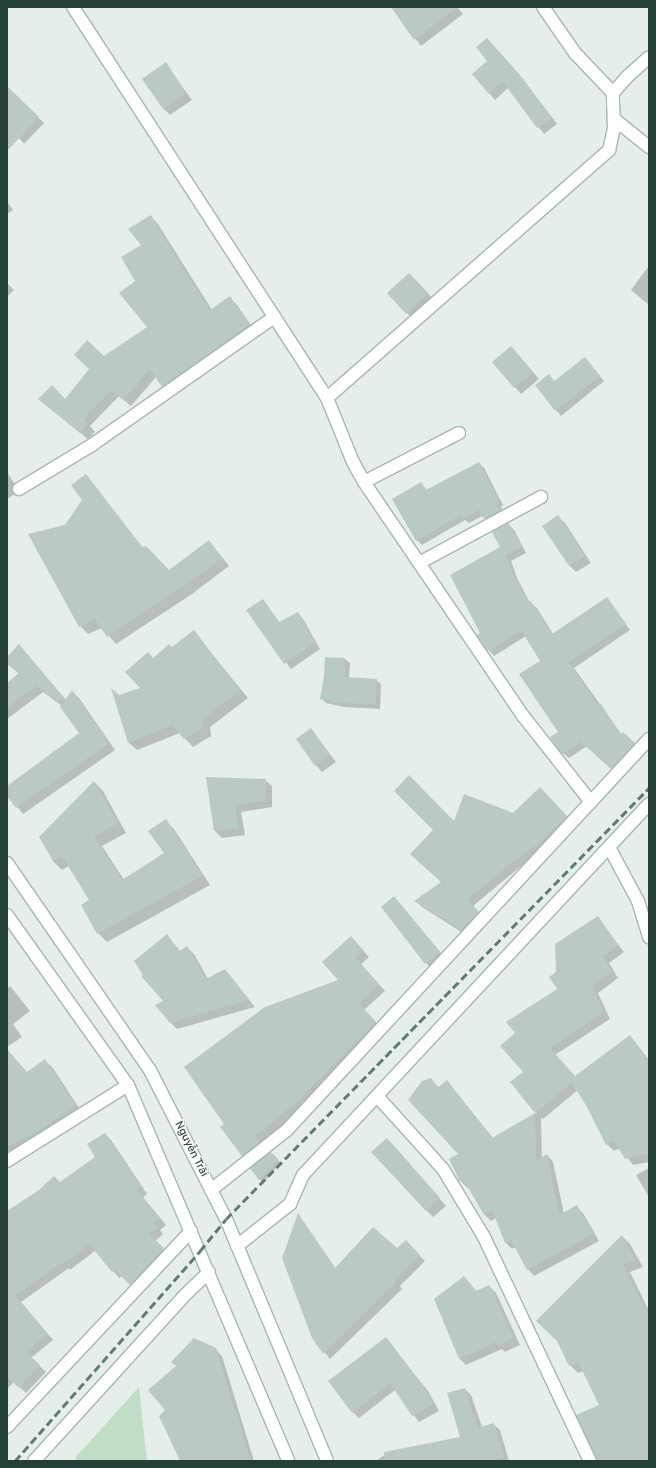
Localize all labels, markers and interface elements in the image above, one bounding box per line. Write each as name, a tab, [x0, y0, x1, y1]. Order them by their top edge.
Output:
street label: Nguyễn Trãi	[171, 1119, 211, 1179]

